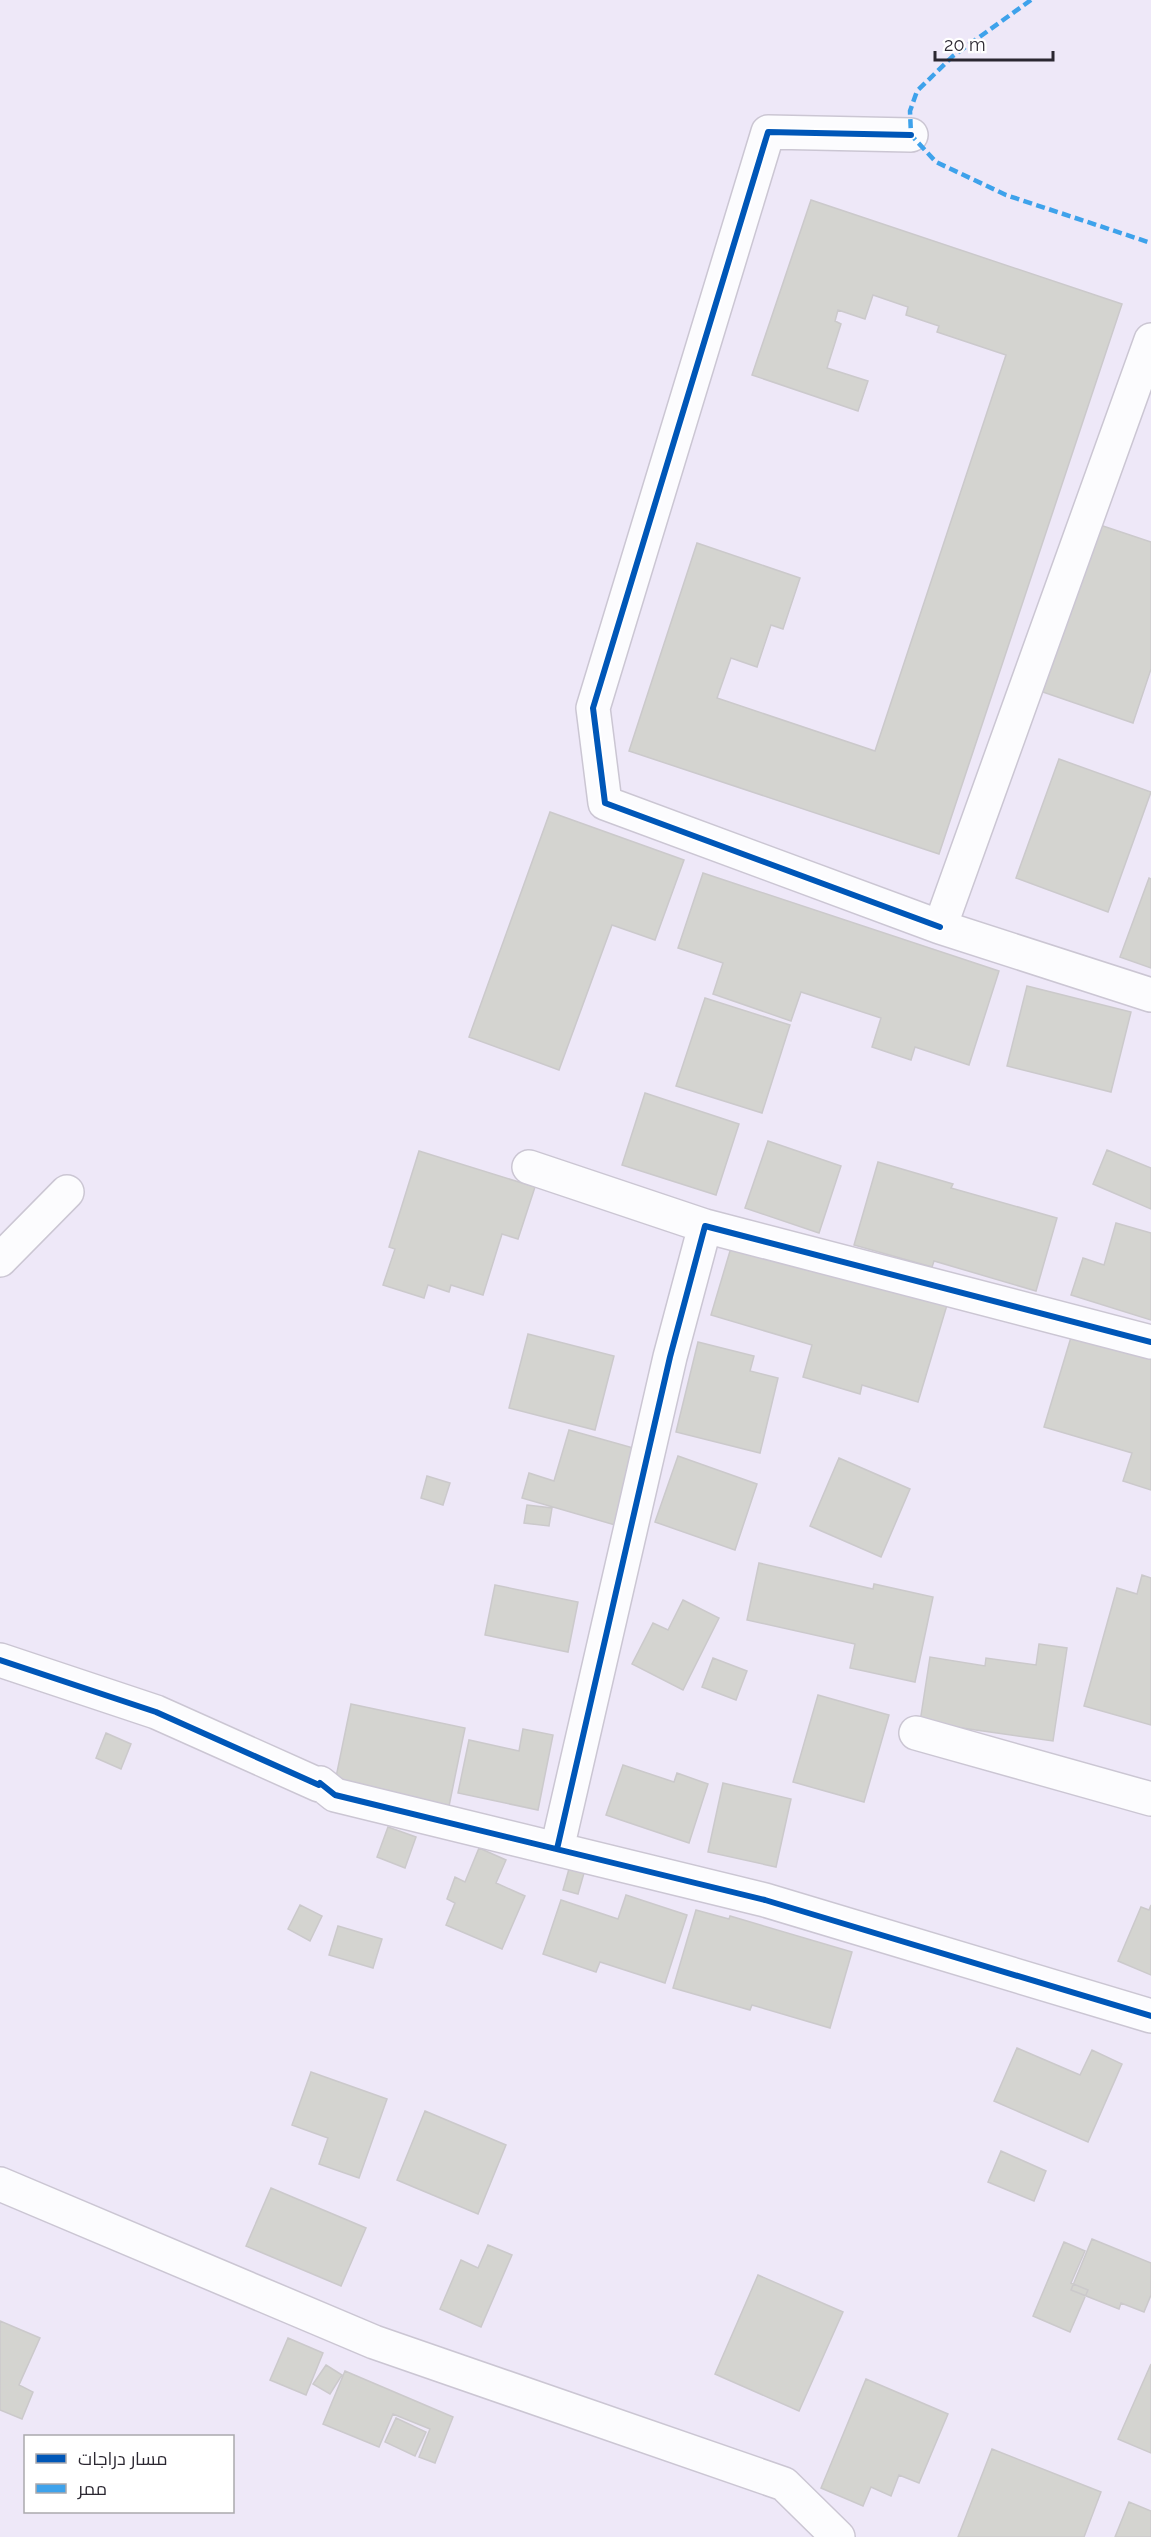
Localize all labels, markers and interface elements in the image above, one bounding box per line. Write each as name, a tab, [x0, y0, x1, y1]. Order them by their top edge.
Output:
scale bar	[935, 24, 1054, 62]
text: 20 m	[944, 34, 986, 55]
legend	[24, 2435, 234, 2513]
text: مسار دراجات	[78, 2448, 167, 2470]
text: ممر	[77, 2478, 107, 2500]

